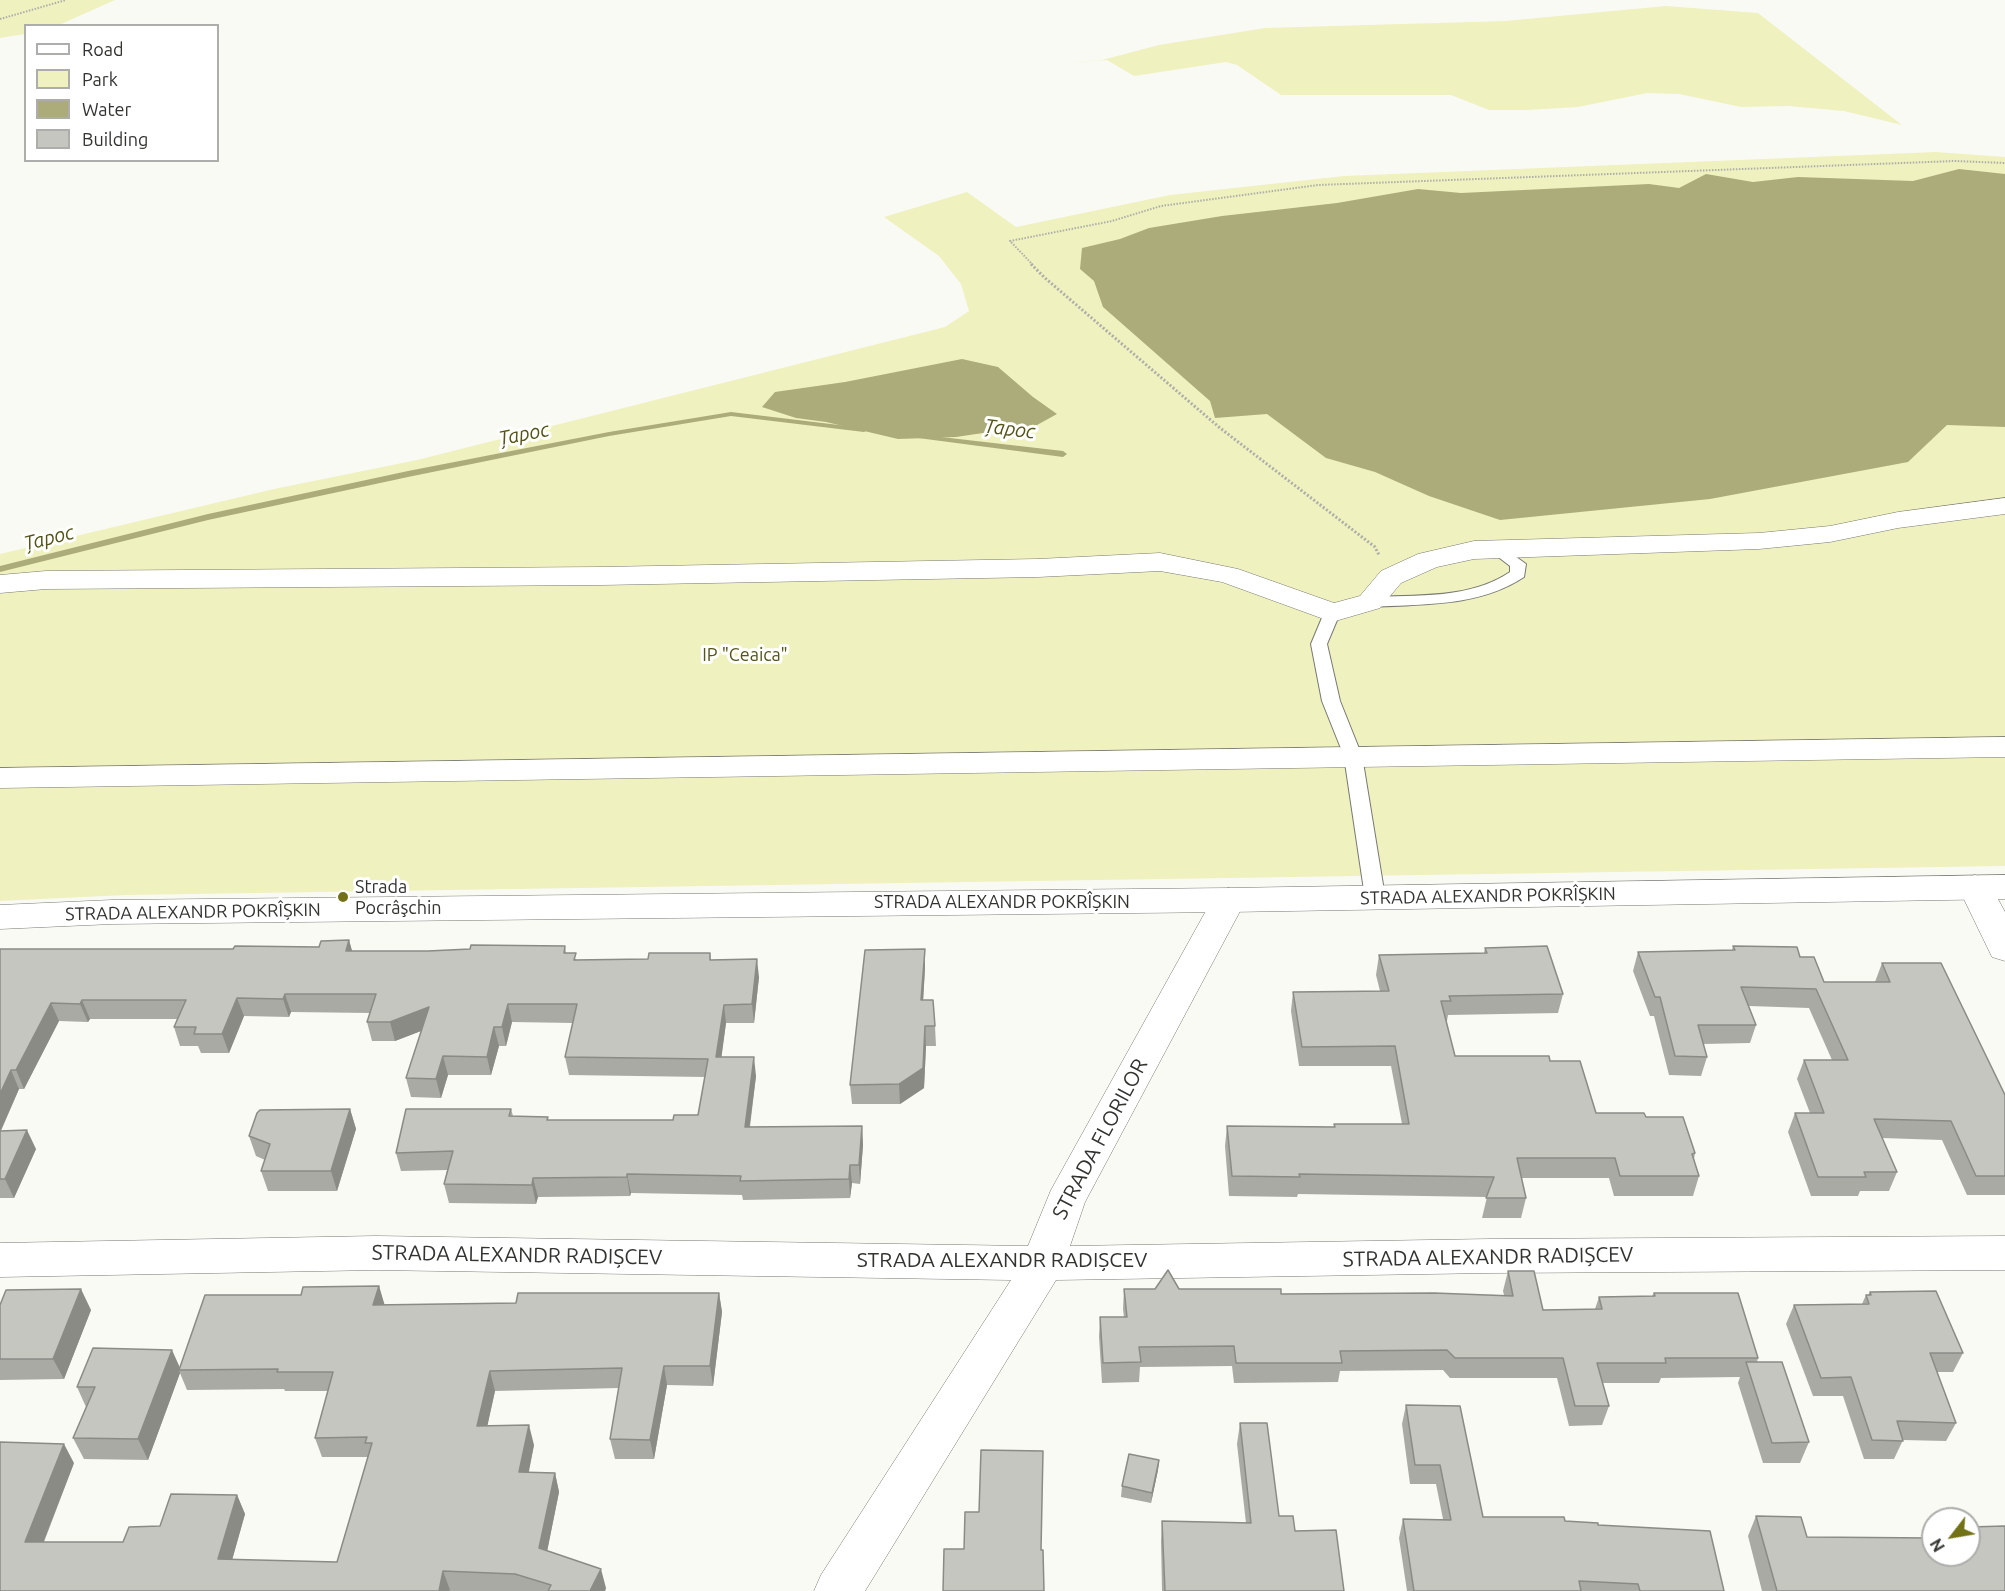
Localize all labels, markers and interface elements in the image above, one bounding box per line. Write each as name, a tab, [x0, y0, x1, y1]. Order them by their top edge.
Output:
legend	[24, 24, 219, 162]
text: Road	[82, 39, 124, 59]
text: Park	[82, 69, 118, 89]
text: Water	[82, 99, 131, 119]
text: Building	[82, 129, 148, 149]
water label: Țapoc	[983, 414, 1037, 444]
water label: Țapoc	[497, 417, 551, 451]
water label: Țapoc	[21, 520, 77, 556]
park label: IP "Ceaica"	[702, 644, 788, 666]
place label: Strada Pocrâşchin	[355, 876, 442, 918]
street label: STRADA ALEXANDR POKRÎȘKIN	[1360, 883, 1616, 909]
marker: Strada Pocrâşchin	[336, 890, 350, 904]
street label: STRADA ALEXANDR POKRÎȘKIN	[874, 891, 1130, 913]
street label: STRADA ALEXANDR POKRÎȘKIN	[65, 899, 321, 925]
street label: STRADA FLORILOR	[1047, 1054, 1153, 1224]
street label: STRADA ALEXANDR RADIȘCEV	[371, 1240, 663, 1270]
street label: STRADA ALEXANDR RADIȘCEV	[1342, 1242, 1634, 1272]
street label: STRADA ALEXANDR RADIȘCEV	[857, 1247, 1147, 1273]
north arrow	[1921, 1507, 1981, 1567]
text: N	[1926, 1535, 1948, 1555]

